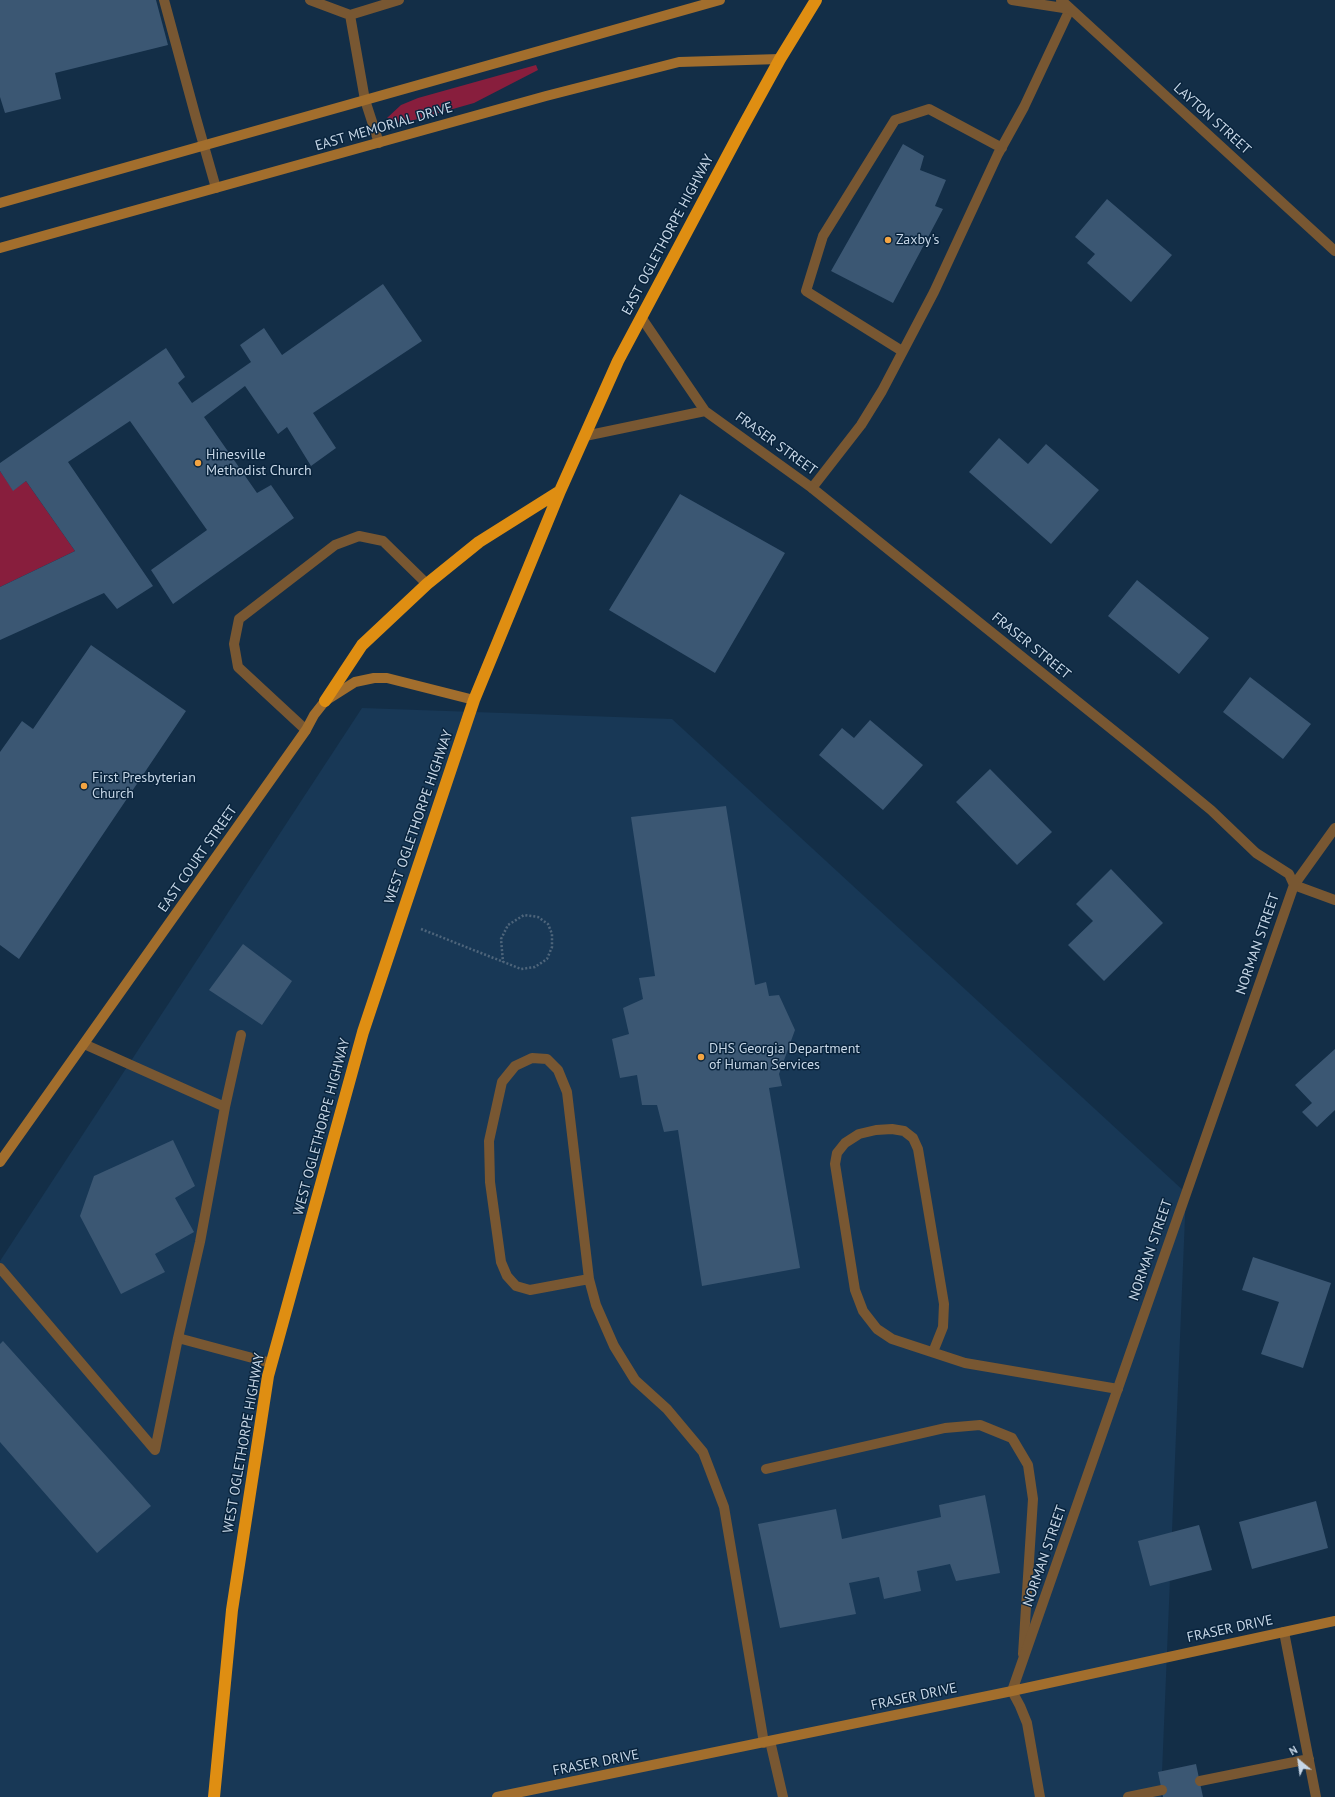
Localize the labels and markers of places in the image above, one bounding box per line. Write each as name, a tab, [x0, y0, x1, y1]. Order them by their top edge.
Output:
place label: Zaxby's	[896, 232, 939, 248]
marker: Zaxby's	[883, 235, 893, 245]
place label: Hinesville Methodist Church	[206, 447, 312, 480]
marker: Hinesville Methodist Church	[193, 458, 203, 468]
place label: First Presbyterian Church	[92, 770, 196, 802]
marker: First Presbyterian Church	[79, 781, 89, 791]
place label: DHS Georgia Department of Human Services	[709, 1041, 860, 1074]
marker: DHS Georgia Department of Human Services	[696, 1052, 706, 1062]

